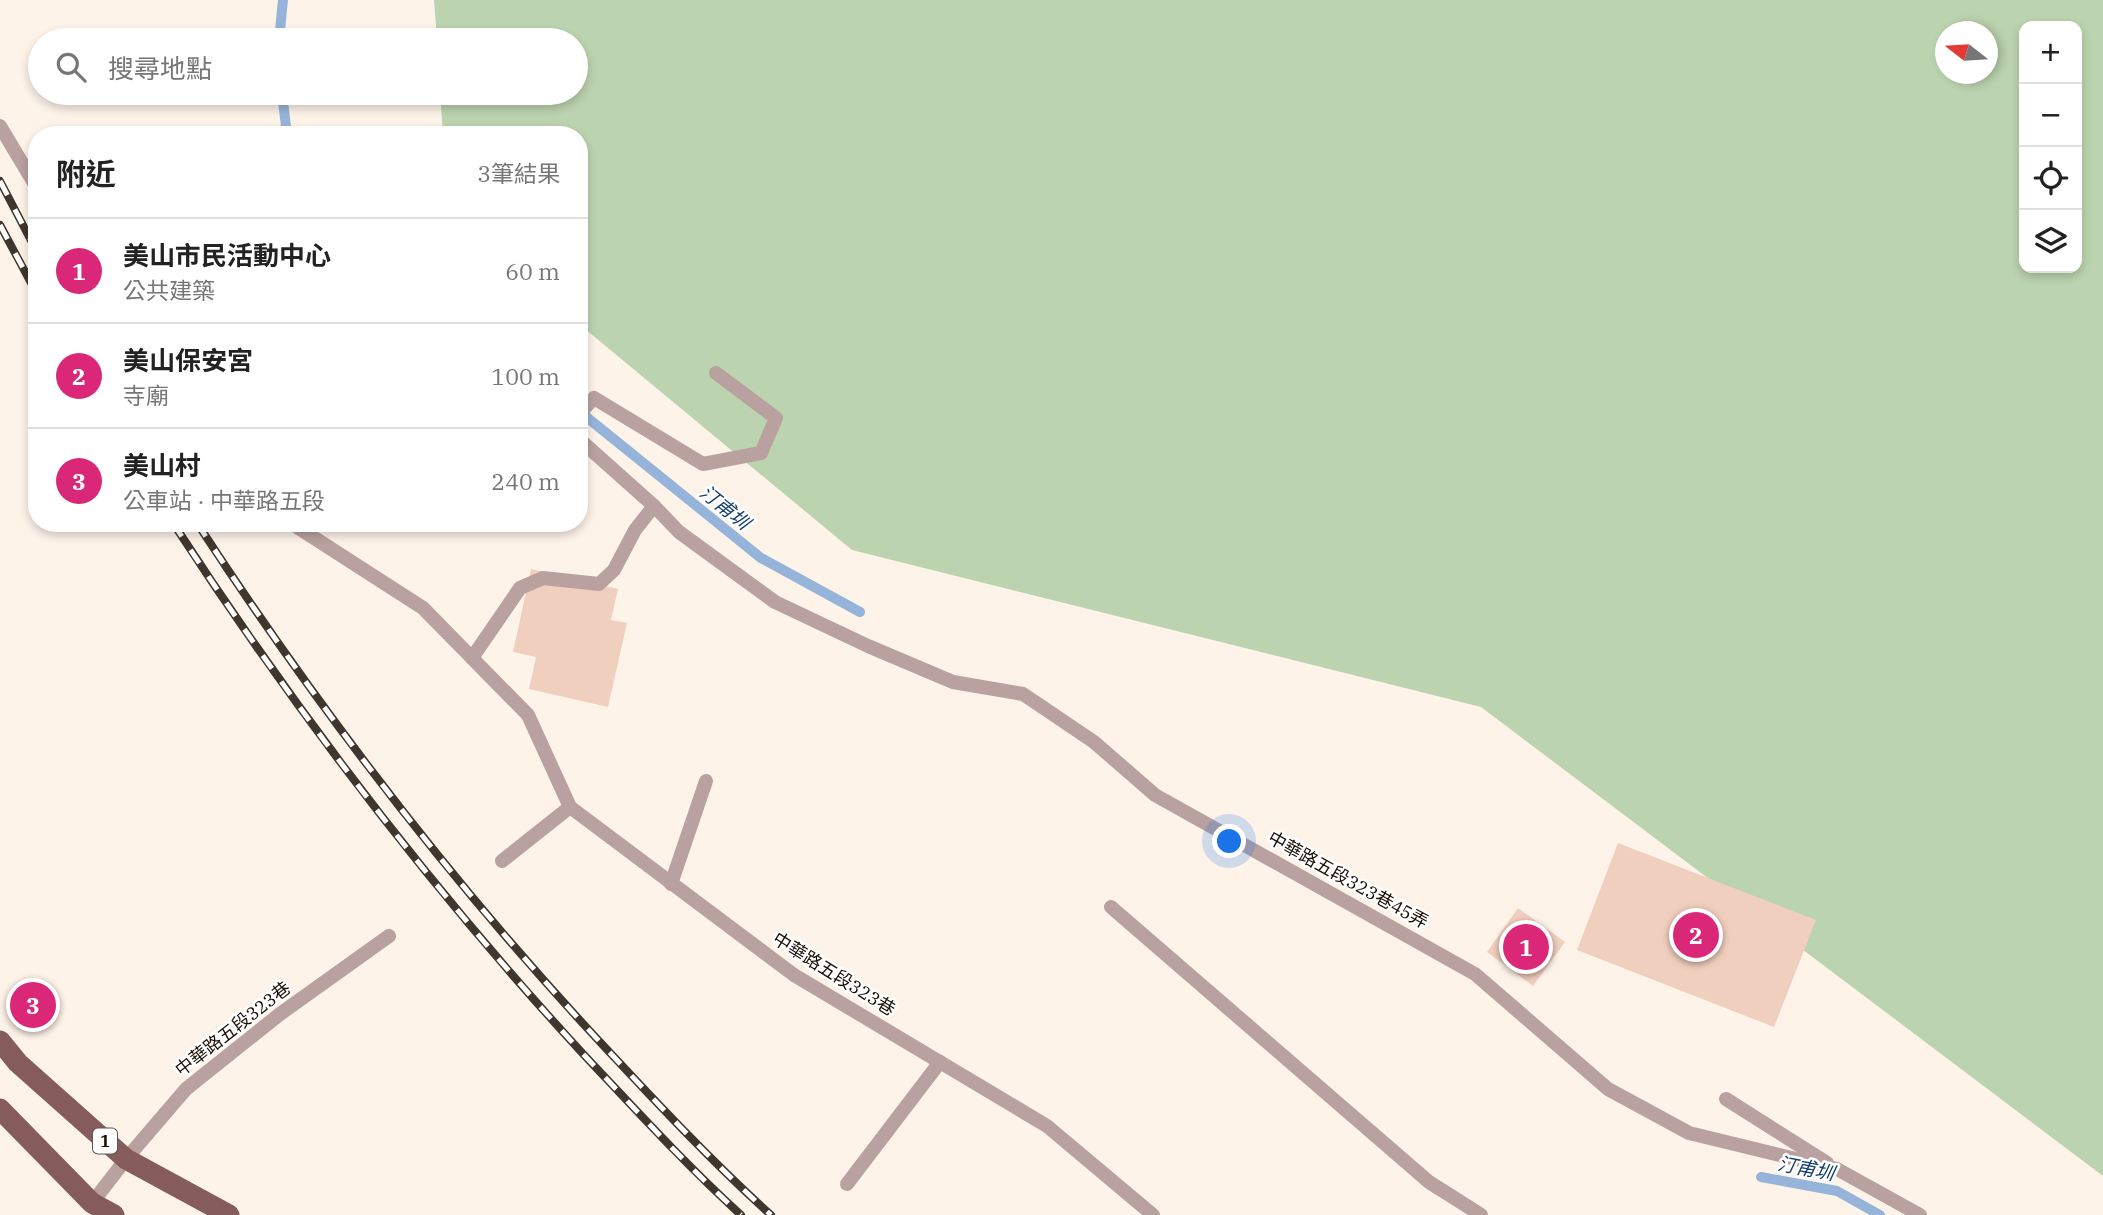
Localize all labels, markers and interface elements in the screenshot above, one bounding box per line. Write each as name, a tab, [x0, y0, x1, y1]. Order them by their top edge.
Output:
north arrow	[1935, 21, 1998, 84]
map controls	[2019, 21, 2082, 273]
button: +	[2019, 21, 2082, 84]
search box	[28, 28, 588, 105]
icon: search	[52, 48, 90, 86]
text: 搜尋地點	[108, 51, 212, 85]
button: −	[2019, 84, 2082, 147]
button: locate	[2019, 147, 2082, 210]
text: 附近	[56, 154, 116, 193]
text: 3筆結果	[477, 158, 560, 188]
button: layers	[2019, 210, 2082, 273]
text: 美山市民活動中心	[123, 238, 331, 272]
text: 1	[72, 256, 86, 286]
text: 60 m	[505, 256, 560, 286]
text: 公共建築	[123, 275, 215, 305]
text: 美山保安宮	[123, 343, 253, 377]
text: 2	[72, 361, 86, 391]
text: 100 m	[491, 361, 560, 391]
text: 寺廟	[123, 380, 169, 410]
text: 美山村	[123, 448, 201, 482]
text: 3	[72, 466, 86, 496]
text: 240 m	[491, 466, 560, 496]
water label: 汀甫圳	[695, 480, 757, 536]
text: 公車站 · 中華路五段	[123, 485, 325, 515]
your location	[1212, 824, 1246, 858]
street label: 中華路五段323巷45弄	[1264, 826, 1433, 933]
pin: 2	[1673, 909, 1719, 961]
pin: 1	[1503, 921, 1549, 973]
street label: 中華路五段323巷	[769, 927, 900, 1021]
street label: 中華路五段323巷	[170, 976, 295, 1081]
pin: 3	[10, 979, 56, 1031]
road number: 1	[93, 1128, 117, 1154]
water label: 汀甫圳	[1776, 1151, 1839, 1186]

